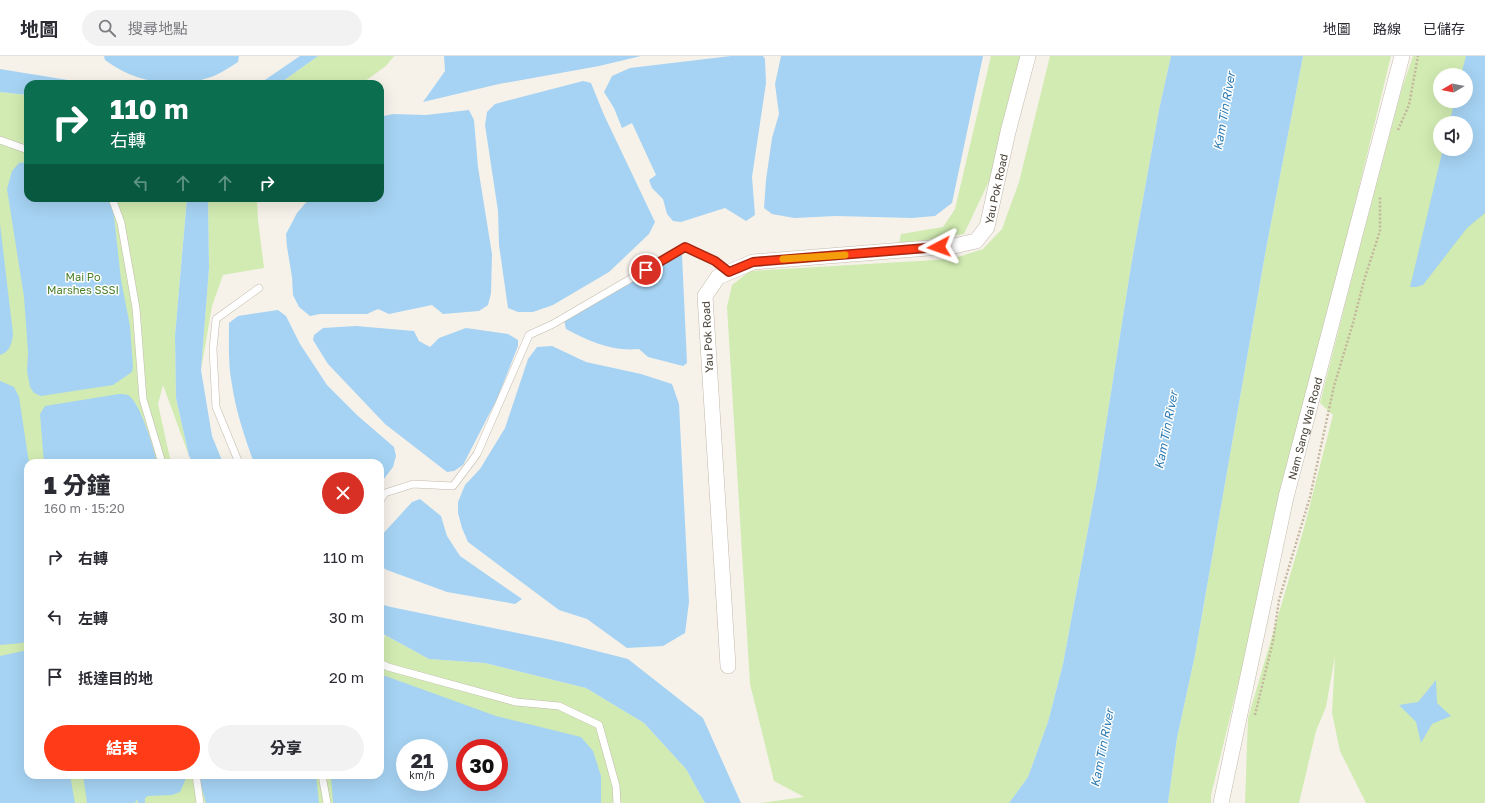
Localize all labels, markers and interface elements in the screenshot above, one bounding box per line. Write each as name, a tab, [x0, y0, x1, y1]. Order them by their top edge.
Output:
search box	[82, 10, 362, 46]
text: 地圖	[20, 17, 58, 40]
icon: search	[96, 17, 118, 39]
text: 搜尋地點	[128, 19, 188, 37]
text: 地圖	[1323, 20, 1351, 37]
text: 路線	[1373, 20, 1401, 37]
text: 已儲存	[1423, 20, 1465, 37]
water label: Kam Tin River	[1210, 68, 1239, 151]
north arrow	[1433, 68, 1473, 108]
map controls	[1433, 68, 1473, 156]
text: 110 m	[110, 92, 189, 125]
icon: right	[44, 96, 96, 148]
button: sound	[1433, 116, 1473, 156]
text: 右轉	[110, 129, 146, 151]
street label: Yau Pok Road	[981, 152, 1010, 225]
icon: left	[130, 172, 152, 194]
icon: ahead	[172, 172, 194, 194]
icon: ahead	[214, 172, 236, 194]
icon: right	[256, 172, 278, 194]
position arrow	[918, 226, 960, 268]
pin	[629, 253, 663, 287]
icon: arrive	[635, 259, 657, 281]
park label: Mai Po Marshes SSSI	[47, 270, 119, 296]
street label: Yau Pok Road	[699, 301, 715, 373]
street label: Nam Sang Wai Road	[1284, 375, 1324, 481]
water label: Kam Tin River	[1151, 387, 1181, 470]
text: 1 分鐘	[44, 470, 111, 499]
button: close	[322, 472, 364, 514]
text: 160 m · 15:20	[44, 500, 125, 516]
icon: right	[44, 546, 66, 568]
text: 110 m	[323, 548, 364, 566]
text: 右轉	[78, 549, 108, 567]
icon: left	[44, 606, 66, 628]
text: 30 m	[329, 608, 364, 626]
text: 左轉	[78, 609, 108, 627]
icon: arrive	[44, 666, 66, 688]
text: 20 m	[329, 668, 364, 686]
text: 抵達目的地	[78, 669, 153, 687]
water label: Kam Tin River	[1087, 705, 1117, 788]
button: 結束	[44, 725, 200, 771]
button: 分享	[208, 725, 364, 771]
speed limit sign: 30	[456, 739, 508, 791]
text: 21	[411, 748, 433, 772]
text: km/h	[409, 769, 435, 781]

